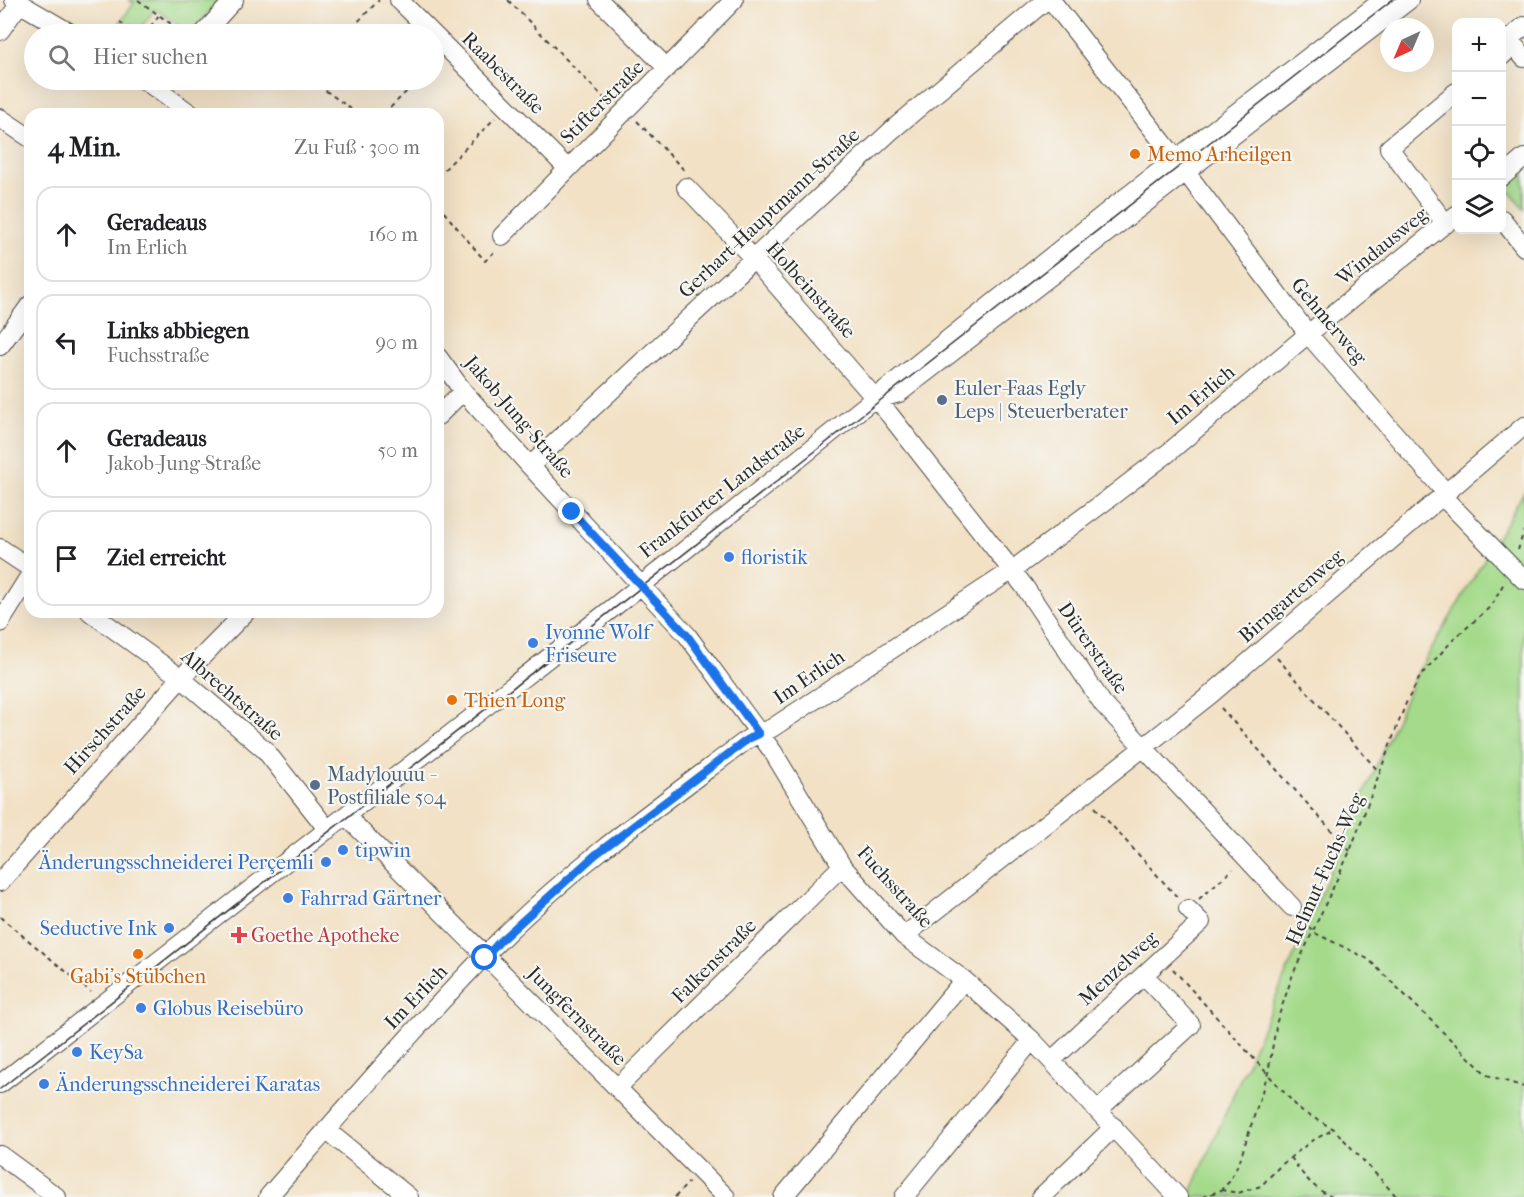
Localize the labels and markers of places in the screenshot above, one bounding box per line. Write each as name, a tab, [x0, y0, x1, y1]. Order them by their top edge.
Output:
place label: Memo Arheilgen	[1147, 143, 1292, 166]
marker: Memo Arheilgen	[1128, 147, 1142, 161]
place label: Euler-Faas Egly Leps | Steuerberater	[954, 377, 1128, 423]
marker: Euler-Faas Egly Leps | Steuerberater	[935, 393, 949, 407]
place label: floristik	[741, 546, 808, 569]
marker: floristik	[722, 550, 736, 564]
place label: Ivonne Wolf Friseure	[545, 621, 654, 667]
marker: Ivonne Wolf Friseure	[526, 636, 540, 650]
place label: Thien Long	[464, 689, 565, 712]
marker: Thien Long	[445, 693, 459, 707]
place label: Madylouuu - Postfiliale 504	[327, 763, 447, 809]
marker: Madylouuu - Postfiliale 504	[308, 778, 322, 792]
place label: tipwin	[355, 839, 411, 862]
marker: tipwin	[336, 843, 350, 857]
place label: Änderungsschneiderei Perçemli	[38, 850, 314, 874]
marker: Änderungsschneiderei Perçemli	[319, 855, 333, 869]
place label: Fahrrad Gärtner	[300, 887, 442, 910]
marker: Fahrrad Gärtner	[281, 891, 295, 905]
place label: Seductive Ink	[40, 917, 158, 940]
marker: Seductive Ink	[162, 921, 176, 935]
place label: Goethe Apotheke	[251, 924, 400, 947]
marker: Goethe Apotheke	[232, 928, 246, 942]
marker: Gabi's Stübchen	[131, 947, 145, 961]
place label: Gabi's Stübchen	[70, 965, 206, 988]
place label: Globus Reisebüro	[153, 997, 303, 1020]
marker: Globus Reisebüro	[134, 1001, 148, 1015]
place label: KeySa	[89, 1041, 144, 1064]
marker: KeySa	[70, 1045, 84, 1059]
place label: Änderungsschneiderei Karatas	[55, 1072, 320, 1096]
marker: Änderungsschneiderei Karatas	[37, 1077, 51, 1091]

